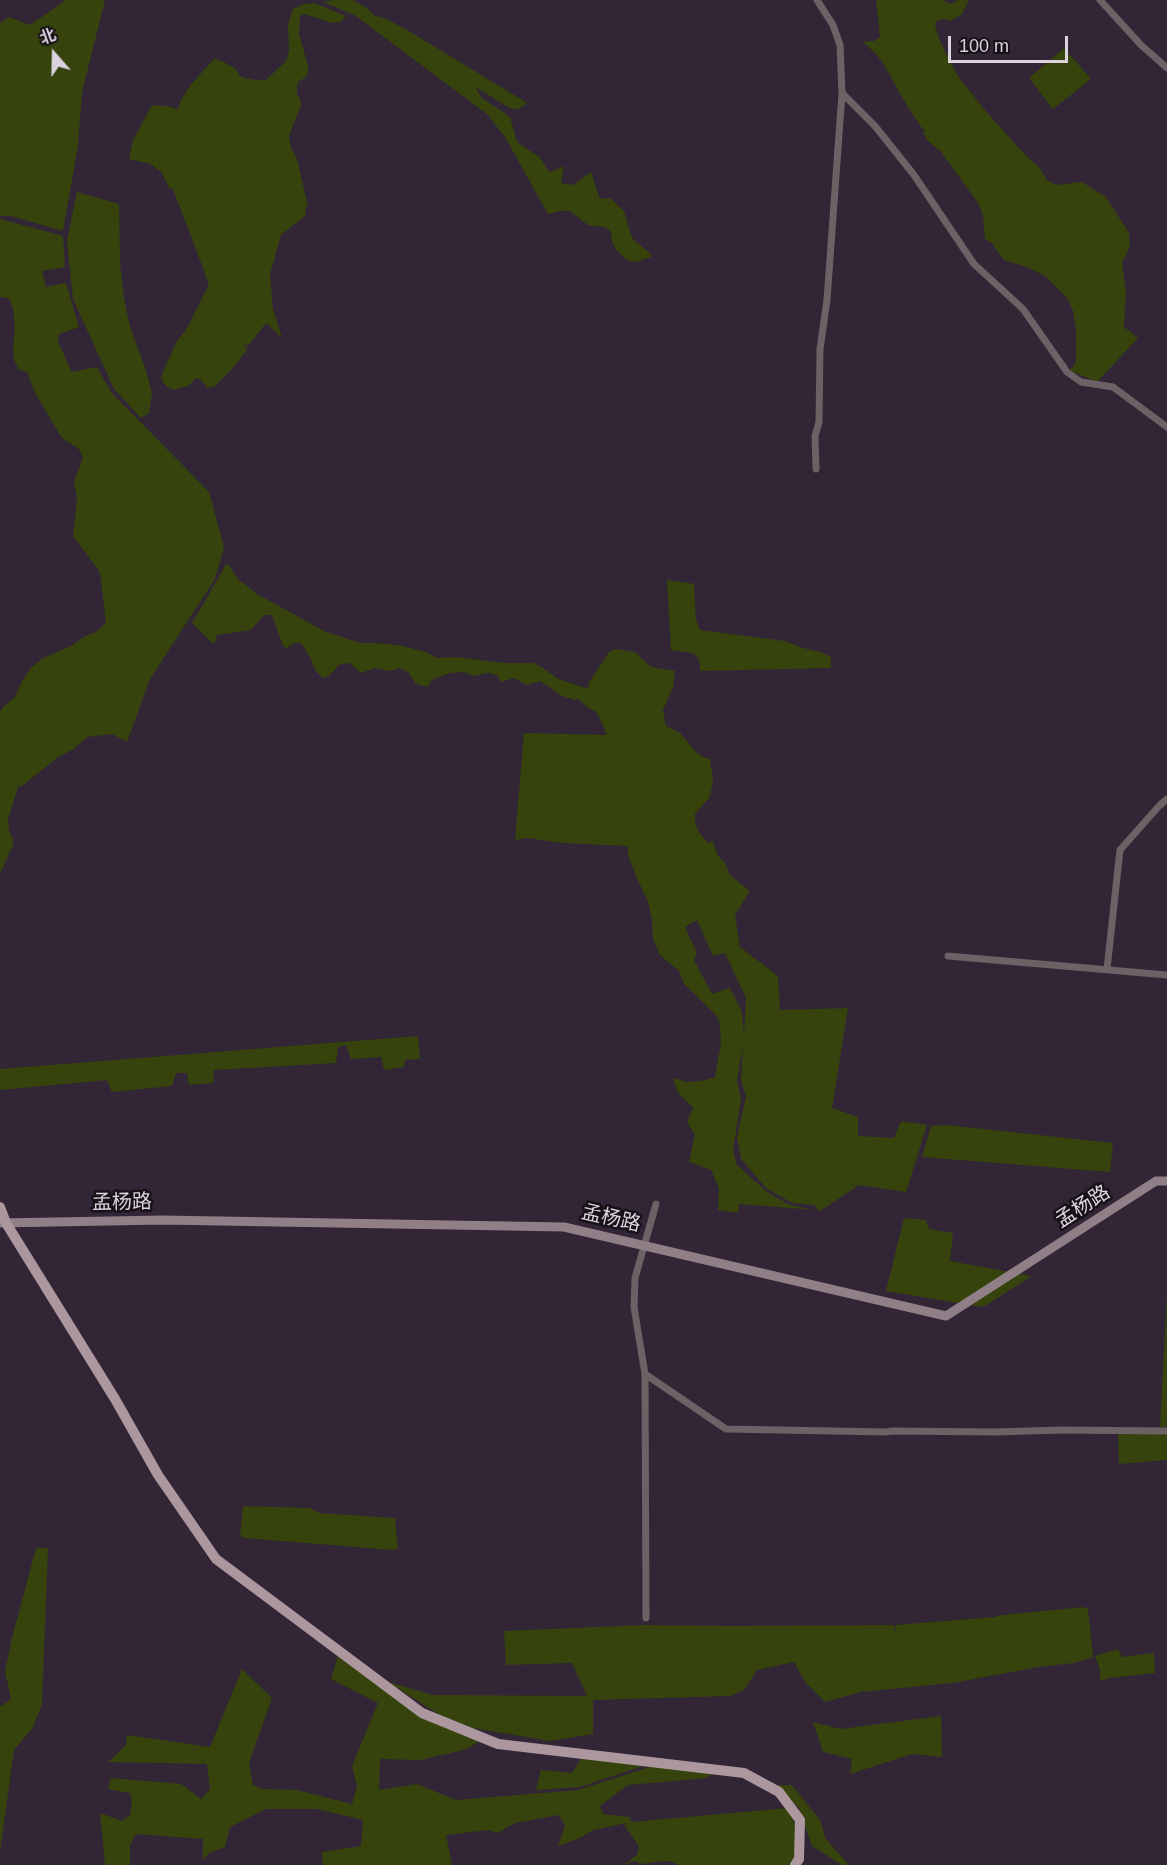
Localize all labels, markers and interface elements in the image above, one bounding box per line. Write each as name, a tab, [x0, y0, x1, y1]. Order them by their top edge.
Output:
north arrow	[24, 24, 84, 84]
scale bar	[951, 24, 1071, 62]
text: 北	[37, 26, 58, 47]
text: 100 m	[959, 36, 1009, 56]
street label: 孟杨路	[1051, 1181, 1115, 1233]
street label: 孟杨路	[92, 1190, 152, 1216]
street label: 孟杨路	[579, 1201, 643, 1237]

